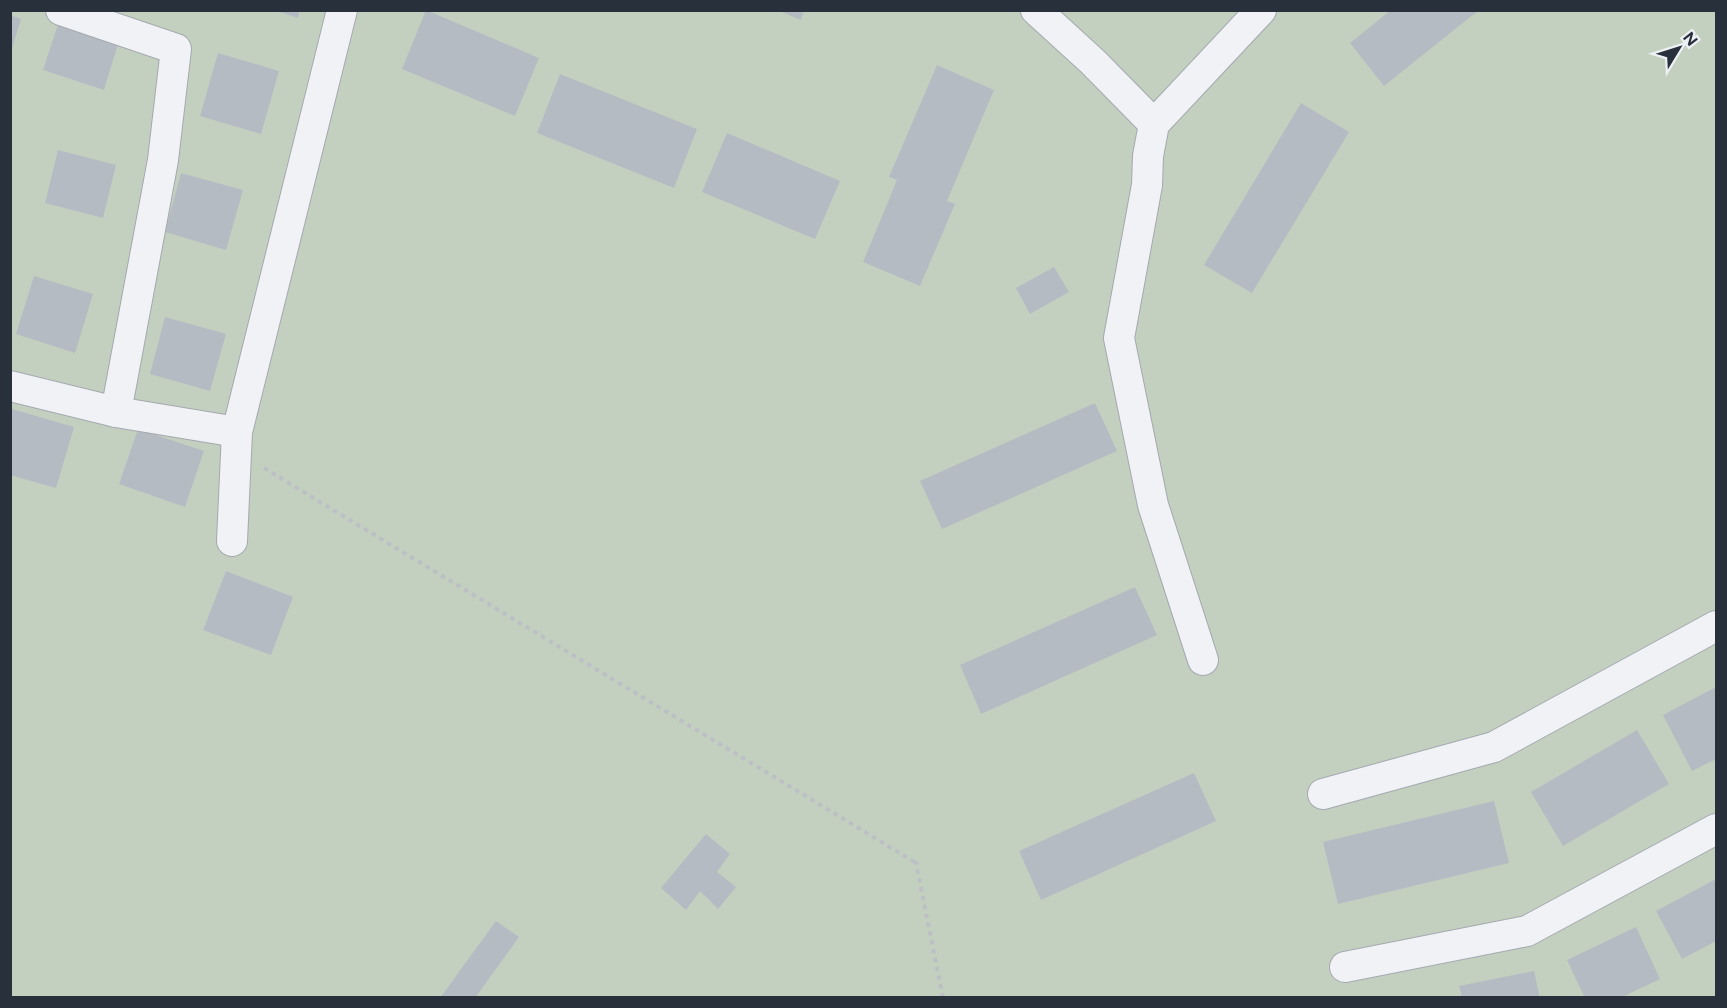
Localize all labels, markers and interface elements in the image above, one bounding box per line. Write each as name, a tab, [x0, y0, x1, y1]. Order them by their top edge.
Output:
north arrow	[1649, 18, 1709, 78]
text: N	[1679, 28, 1702, 50]

